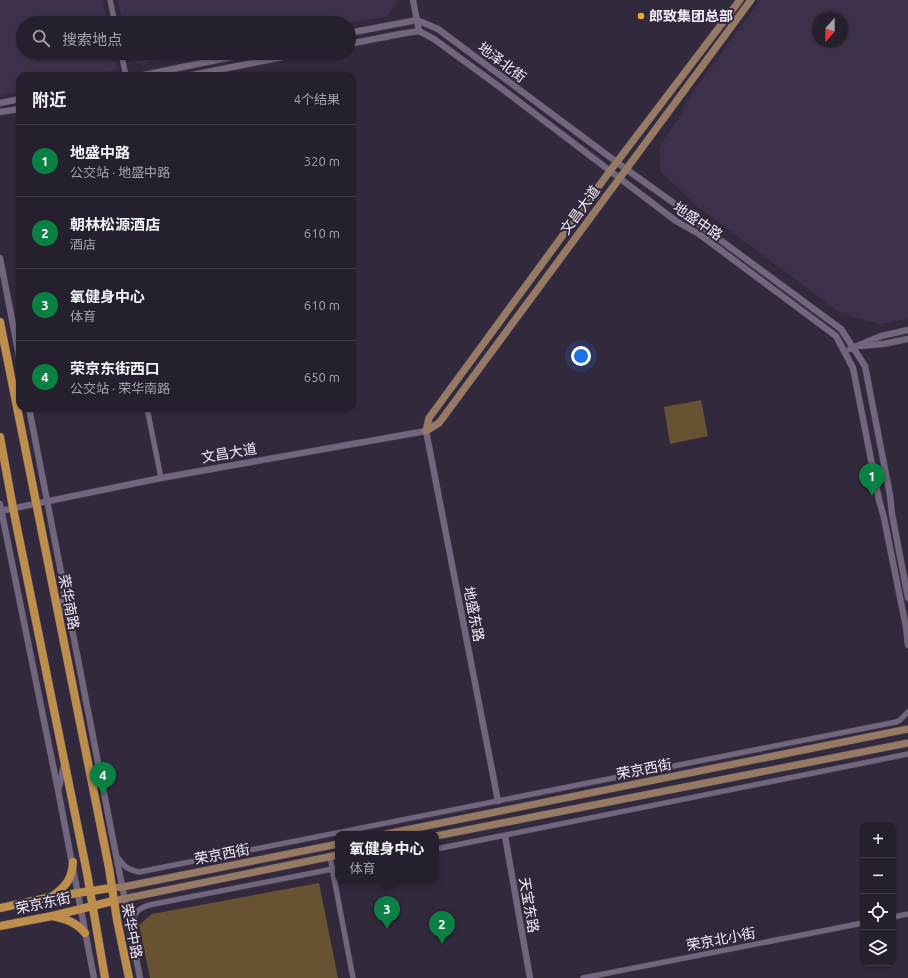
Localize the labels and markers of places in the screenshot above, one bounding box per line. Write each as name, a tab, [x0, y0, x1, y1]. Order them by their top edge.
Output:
place label: 郎致集团总部	[649, 8, 733, 24]
marker: 郎致集团总部	[636, 11, 646, 21]
pin: 1	[859, 463, 885, 496]
pin: 4	[90, 762, 116, 795]
pin: 3	[374, 896, 400, 929]
pin: 2	[429, 911, 455, 944]

